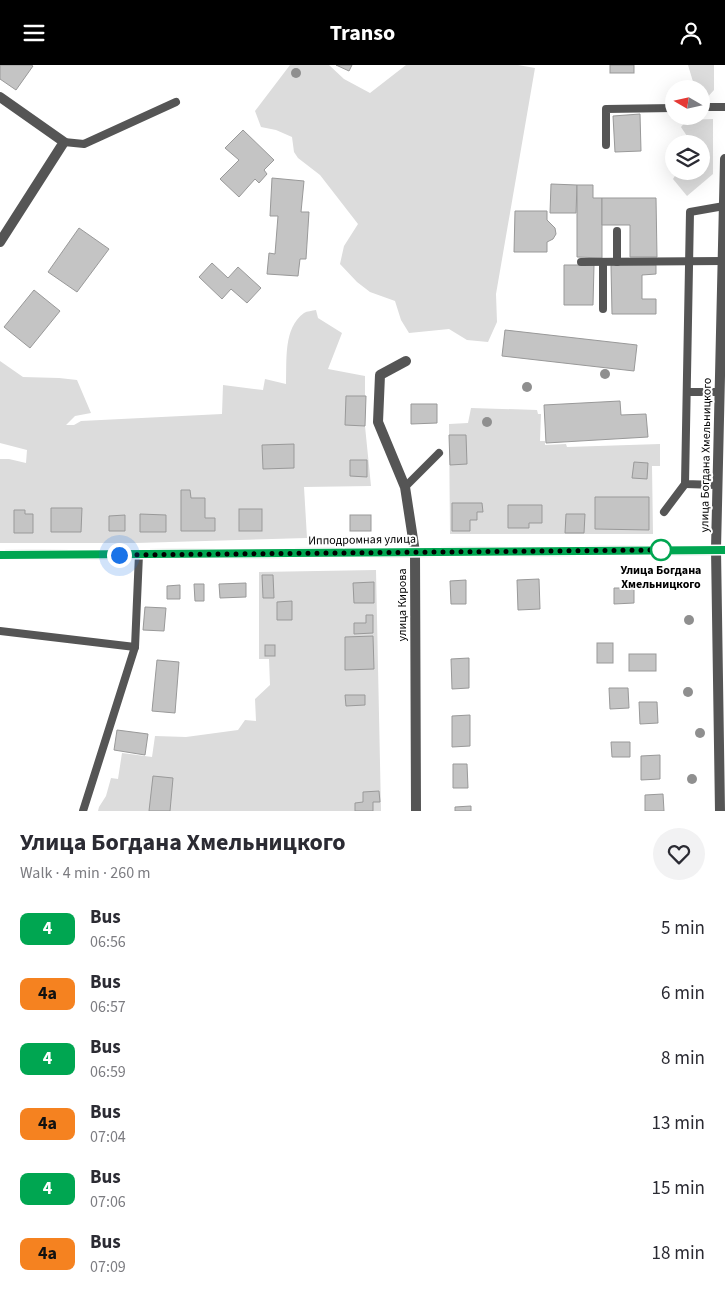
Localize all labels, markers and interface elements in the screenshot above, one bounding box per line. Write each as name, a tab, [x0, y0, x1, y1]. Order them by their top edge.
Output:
text: Transo	[330, 17, 395, 49]
icon: menu	[20, 19, 48, 47]
icon: person	[677, 19, 705, 47]
north arrow	[665, 80, 710, 125]
map controls	[665, 80, 710, 180]
button: layers	[665, 135, 710, 180]
street label: улица Богдана Хмельницкого	[696, 378, 716, 532]
street label: Ипподромная улица	[308, 531, 416, 549]
marker: Улица Богдана Хмельницкого	[650, 539, 672, 561]
your location	[107, 543, 132, 568]
place label: Улица Богдана Хмельницкого	[621, 562, 701, 593]
street label: улица Кирова	[394, 569, 411, 641]
text: Улица Богдана Хмельницкого	[20, 825, 346, 860]
button: heart	[653, 828, 705, 880]
text: Walk · 4 min · 260 m	[20, 862, 151, 884]
text: Bus	[90, 904, 121, 931]
text: 5 min	[661, 915, 705, 942]
text: 4	[43, 916, 52, 941]
text: 06:56	[90, 931, 126, 953]
text: Bus	[90, 969, 121, 996]
text: 6 min	[661, 980, 705, 1007]
text: 4а	[38, 981, 57, 1006]
text: 06:57	[90, 996, 126, 1018]
text: Bus	[90, 1034, 121, 1061]
text: 8 min	[661, 1045, 705, 1072]
text: 4	[43, 1046, 52, 1071]
text: 06:59	[90, 1061, 126, 1083]
text: Bus	[90, 1099, 121, 1126]
text: 13 min	[651, 1110, 705, 1137]
text: 4а	[38, 1111, 57, 1136]
text: 07:04	[90, 1126, 126, 1148]
text: Bus	[90, 1164, 121, 1191]
text: 15 min	[651, 1175, 705, 1202]
text: 4	[43, 1176, 52, 1201]
text: 07:06	[90, 1191, 126, 1213]
text: Bus	[90, 1229, 121, 1256]
text: 18 min	[651, 1240, 705, 1267]
text: 4а	[38, 1241, 57, 1266]
text: 07:09	[90, 1256, 126, 1278]

